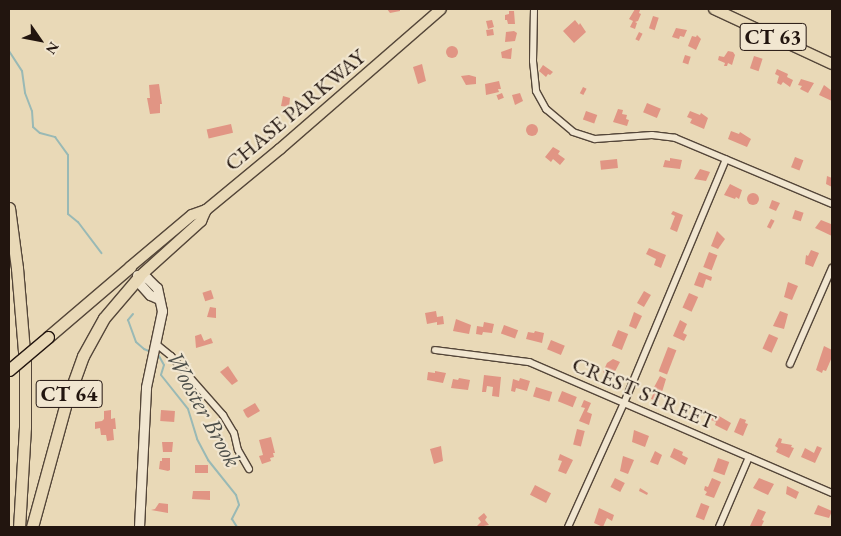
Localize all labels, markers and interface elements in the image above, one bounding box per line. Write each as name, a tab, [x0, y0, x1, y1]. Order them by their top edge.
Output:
north arrow	[15, 15, 65, 65]
road number: CT 63	[739, 18, 807, 56]
text: N	[42, 39, 63, 58]
street label: CHASE PARKWAY	[219, 44, 371, 176]
water label: Wooster Brook	[160, 346, 248, 472]
street label: CREST STREET	[568, 351, 720, 435]
road number: CT 64	[35, 376, 103, 412]

